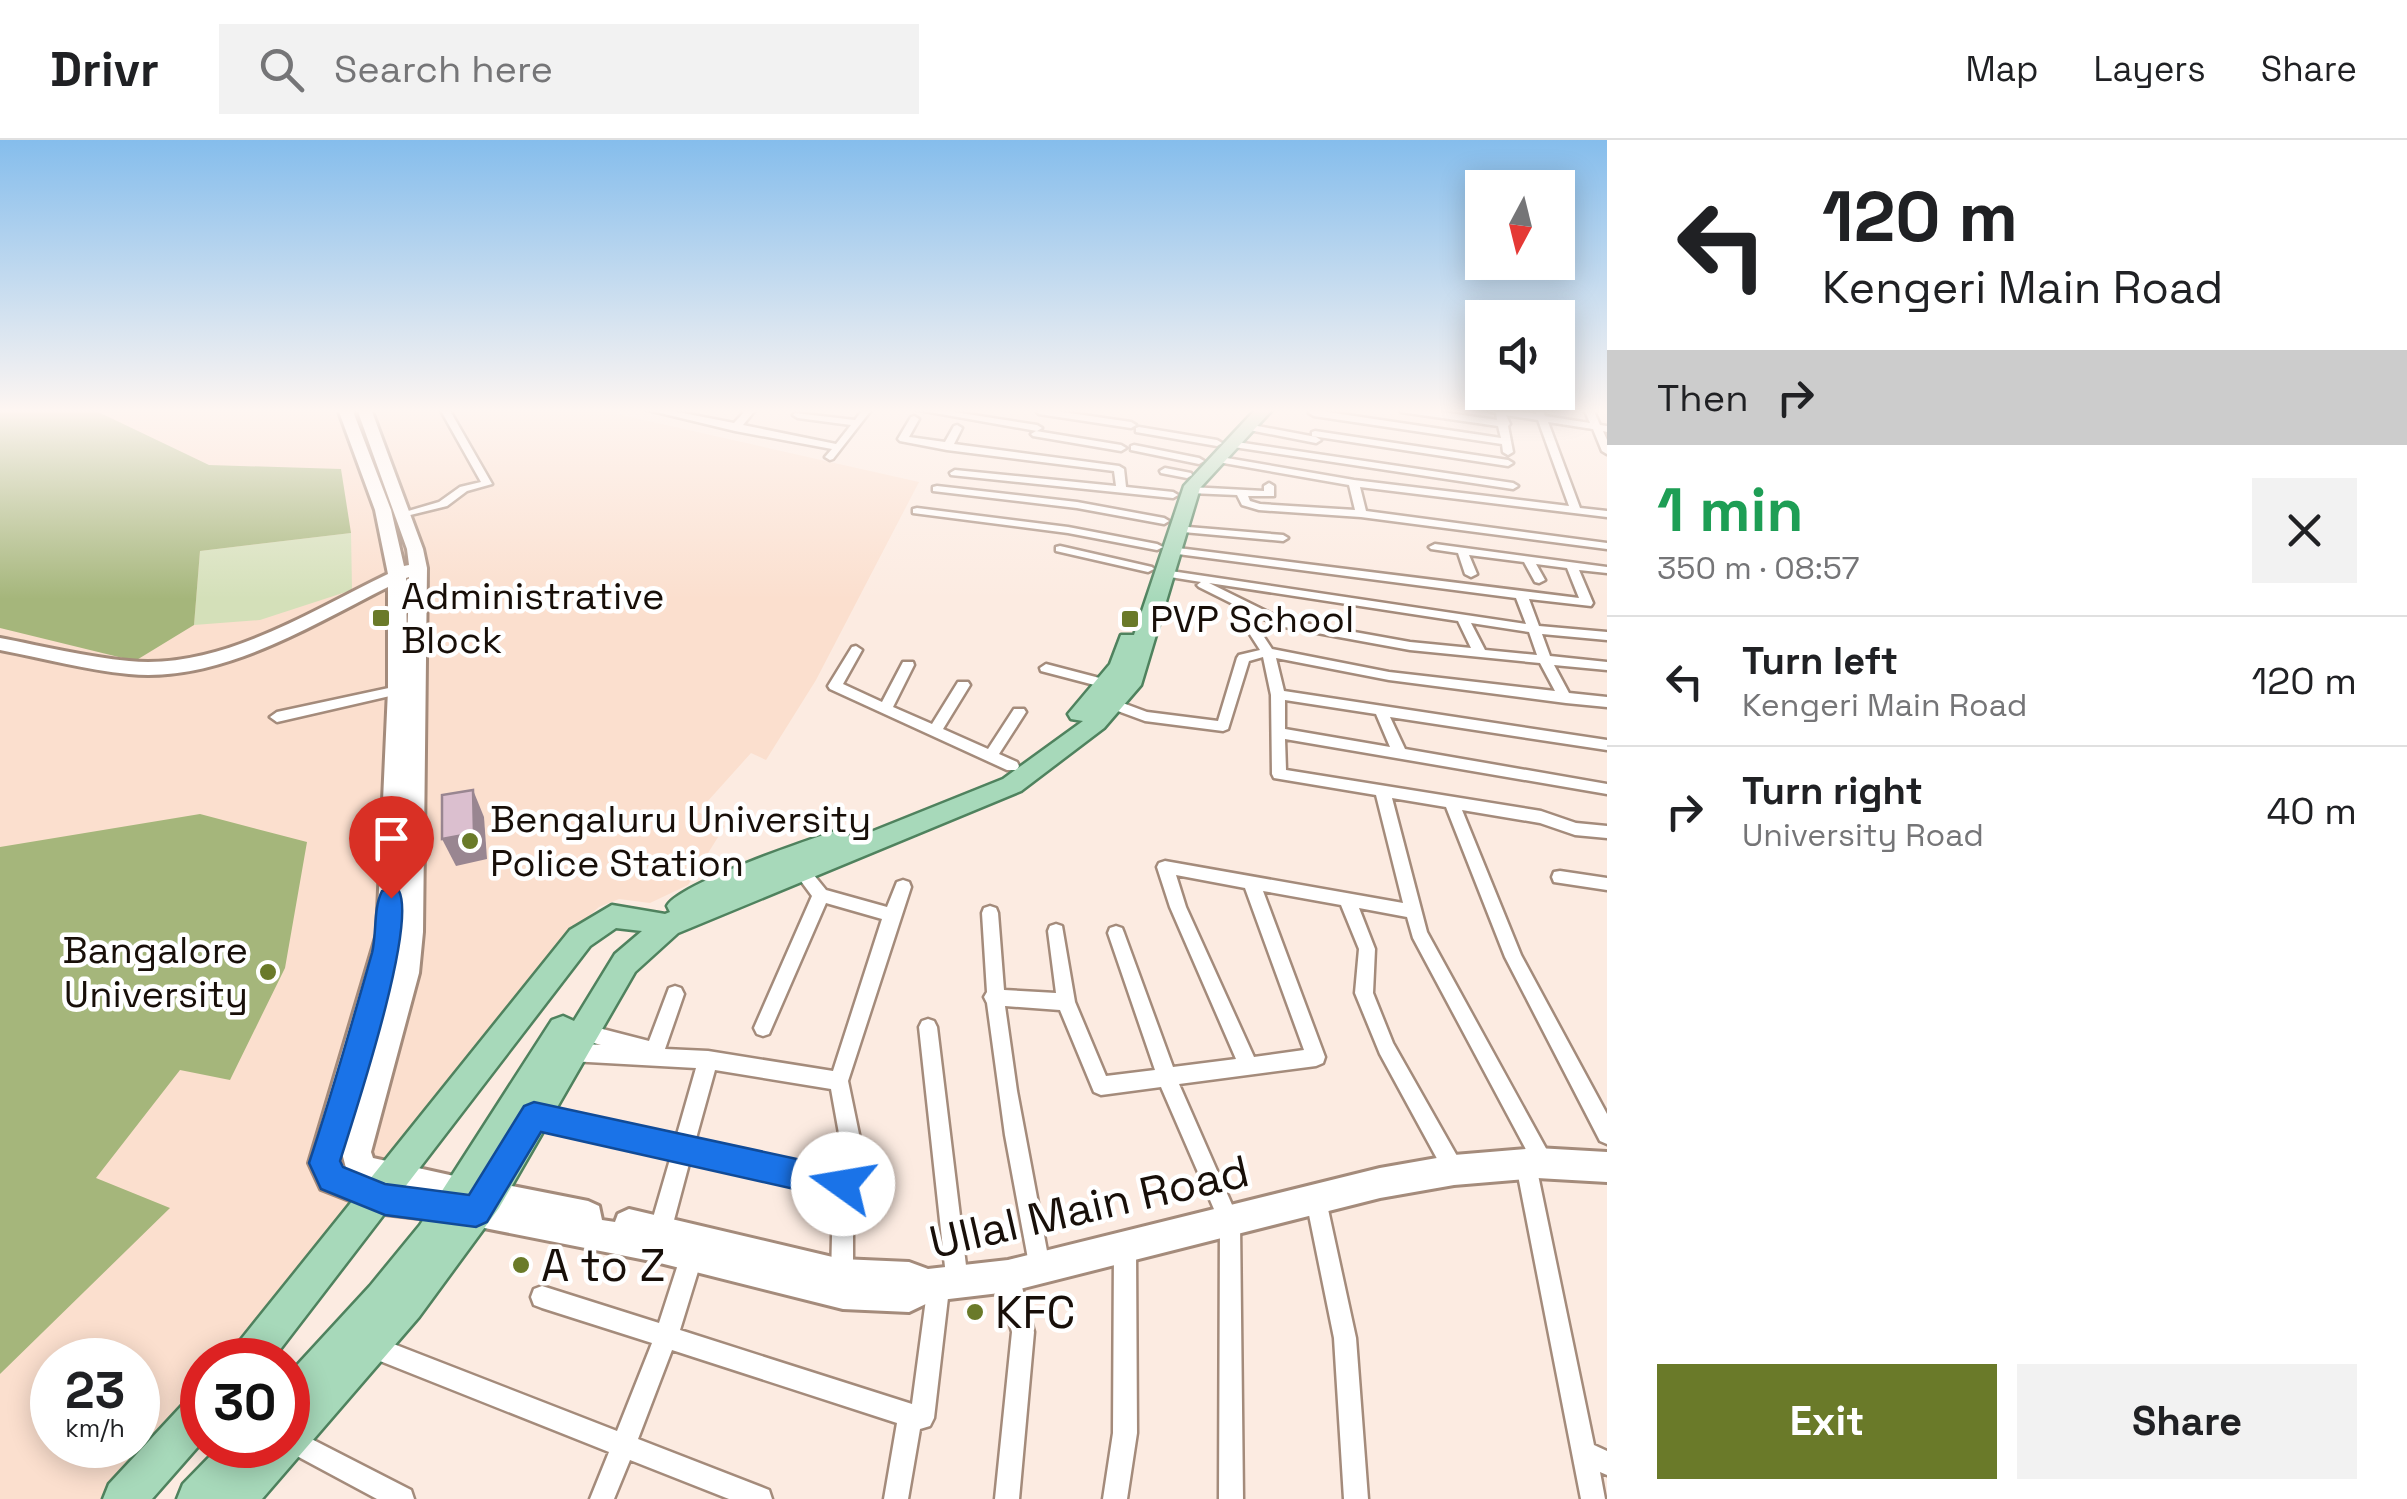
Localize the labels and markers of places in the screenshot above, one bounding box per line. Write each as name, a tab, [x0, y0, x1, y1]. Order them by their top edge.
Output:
place label: Administrative Block	[401, 572, 664, 664]
place label: PVP School	[1150, 595, 1354, 643]
marker: Administrative Block	[370, 607, 392, 629]
marker: PVP School	[1119, 608, 1141, 630]
place label: Bengaluru University Police Station	[490, 795, 871, 887]
pin	[349, 796, 434, 899]
marker: Bengaluru University Police Station	[459, 830, 481, 852]
place label: Bangalore University	[63, 926, 248, 1018]
marker: Bangalore University	[257, 961, 279, 983]
place label: A to Z	[541, 1237, 666, 1294]
marker: A to Z	[510, 1254, 532, 1276]
place label: KFC	[995, 1284, 1075, 1341]
marker: KFC	[964, 1301, 986, 1323]

